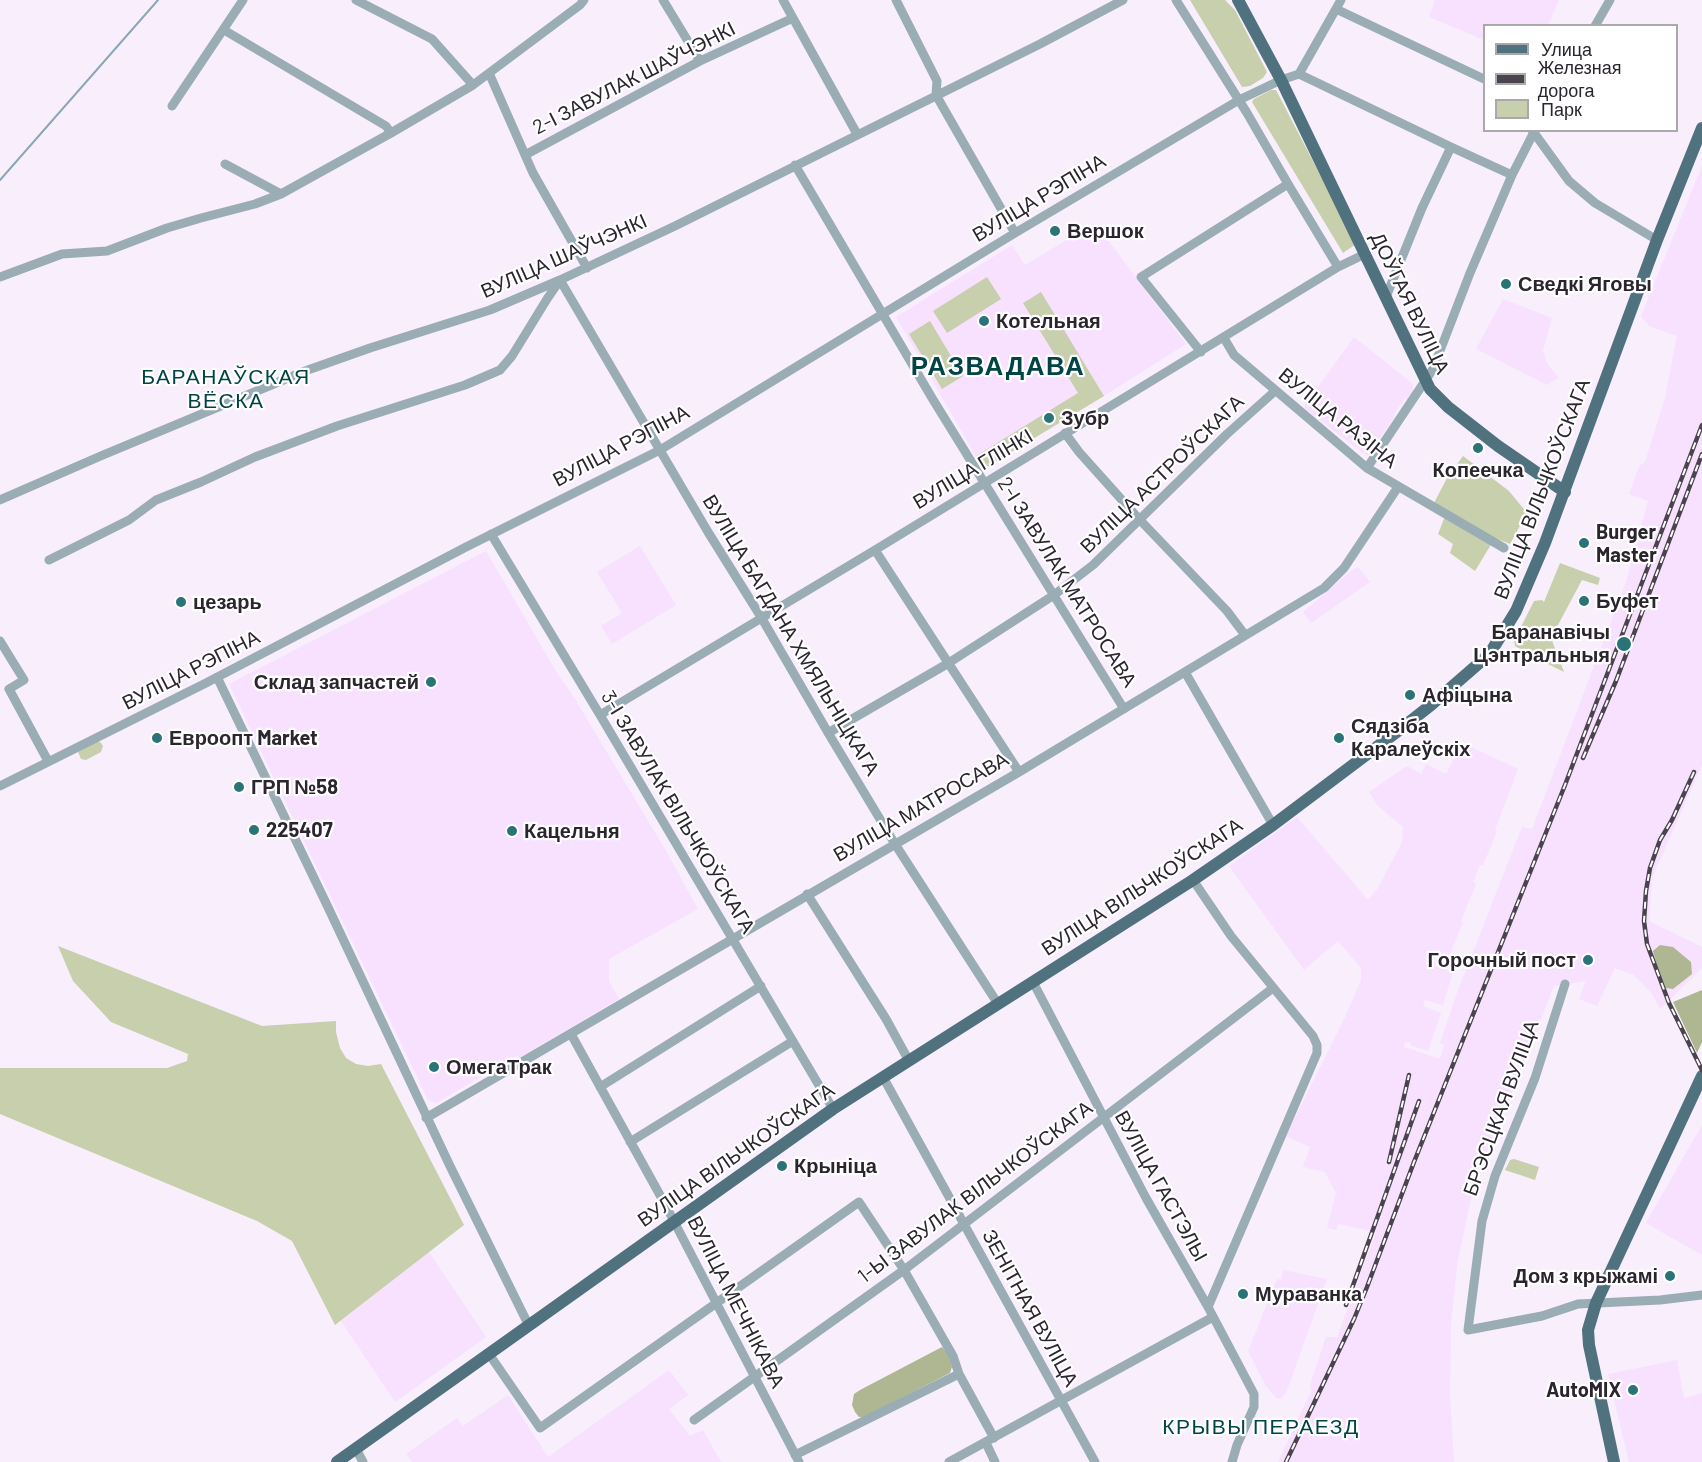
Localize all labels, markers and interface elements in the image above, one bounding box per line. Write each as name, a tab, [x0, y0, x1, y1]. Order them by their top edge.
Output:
street label: 2-І ЗАВУЛАК ШАЎЧЭНКІ	[529, 16, 739, 140]
legend	[1483, 24, 1678, 132]
text: Улица	[1541, 38, 1592, 60]
text: Железная дорога	[1538, 56, 1622, 101]
text: Парк	[1541, 98, 1582, 120]
street label: ВУЛІЦА РЭПІНА	[968, 149, 1110, 247]
street label: ВУЛІЦА ШАЎЧЭНКІ	[477, 209, 651, 303]
place label: Вершок	[1067, 219, 1144, 243]
marker: Вершок	[1048, 224, 1062, 238]
street label: ДОЎГАЯ ВУЛІЦА	[1365, 228, 1455, 378]
place label: Сведкі Яговы	[1518, 272, 1652, 296]
marker: Сведкі Яговы	[1499, 277, 1513, 291]
place label: Котельная	[996, 309, 1101, 333]
marker: Котельная	[977, 314, 991, 328]
district label: РАЗВАДАВА	[911, 350, 1085, 382]
street label: ВУЛІЦА РАЗІНА	[1274, 363, 1402, 473]
district label: БАРАНАЎСКАЯ ВЁСКА	[141, 364, 311, 414]
street label: ВУЛІЦА ВІЛЬЧКОЎСКАГА	[1489, 375, 1595, 603]
street label: ВУЛІЦА АСТРОЎСКАГА	[1075, 390, 1249, 558]
street label: ВУЛІЦА РЭПІНА	[549, 400, 693, 492]
place label: Зубр	[1061, 406, 1109, 430]
marker: Зубр	[1042, 411, 1056, 425]
street label: ВУЛІЦА ГЛІНКІ	[909, 424, 1037, 514]
marker: Копеечка	[1471, 441, 1485, 455]
place label: Копеечка	[1433, 458, 1523, 482]
street label: 2-І ЗАВУЛАК МАТРОСАВА	[992, 473, 1142, 691]
street label: ВУЛІЦА БАГДАНА ХМЯЛЬНІЦКАГА	[698, 490, 884, 780]
place label: Burger Master	[1596, 520, 1657, 567]
marker: Burger Master	[1577, 536, 1591, 550]
place label: Буфет	[1596, 589, 1659, 613]
place label: цезарь	[193, 590, 262, 614]
marker: Буфет	[1577, 594, 1591, 608]
marker: цезарь	[174, 595, 188, 609]
place label: Баранавічы Цэнтральныя	[1473, 620, 1610, 667]
street label: ВУЛІЦА РЭПІНА	[118, 625, 264, 715]
marker: Баранавічы Цэнтральныя	[1615, 635, 1633, 653]
place label: Склад запчастей	[254, 670, 419, 694]
marker: Склад запчастей	[424, 675, 438, 689]
place label: Афіцына	[1422, 683, 1512, 707]
street label: 3-І ЗАВУЛАК ВІЛЬЧКОЎСКАГА	[596, 686, 760, 938]
marker: Афіцына	[1403, 688, 1417, 702]
place label: Сядзіба Каралеўскіх	[1351, 714, 1470, 761]
place label: Евроопт Market	[169, 726, 318, 750]
marker: Евроопт Market	[150, 731, 164, 745]
marker: Сядзіба Каралеўскіх	[1332, 731, 1346, 745]
street label: ВУЛІЦА МАТРОСАВА	[829, 747, 1013, 867]
place label: ГРП №58	[251, 775, 338, 799]
marker: ГРП №58	[232, 780, 246, 794]
street label: ВУЛІЦА ВІЛЬЧКОЎСКАГА	[1037, 813, 1247, 961]
place label: 225407	[266, 818, 333, 842]
place label: Кацельня	[524, 819, 620, 843]
marker: 225407	[247, 823, 261, 837]
marker: Кацельня	[505, 824, 519, 838]
place label: Горочный пост	[1427, 948, 1576, 972]
marker: Горочный пост	[1581, 953, 1595, 967]
street label: БРЭСЦКАЯ ВУЛІЦА	[1458, 1017, 1544, 1199]
place label: ОмегаТрак	[446, 1055, 552, 1079]
marker: ОмегаТрак	[427, 1060, 441, 1074]
street label: ВУЛІЦА ВІЛЬЧКОЎСКАГА	[633, 1078, 839, 1232]
street label: 1-Ы ЗАВУЛАК ВІЛЬЧКОЎСКАГА	[853, 1096, 1097, 1288]
street label: ВУЛІЦА ГАСТЭЛЫ	[1110, 1107, 1212, 1265]
place label: Крыніца	[794, 1154, 877, 1178]
marker: Крыніца	[775, 1159, 789, 1173]
street label: ВУЛІЦА МЕЧНІКАВА	[682, 1212, 790, 1392]
street label: ЗЕНІТНАЯ ВУЛІЦА	[977, 1225, 1083, 1391]
place label: Дом з крыжамі	[1514, 1264, 1658, 1288]
marker: Дом з крыжамі	[1663, 1269, 1677, 1283]
place label: Мураванка	[1255, 1282, 1362, 1306]
marker: Мураванка	[1236, 1287, 1250, 1301]
place label: AutoMIX	[1546, 1378, 1621, 1402]
marker: AutoMIX	[1626, 1383, 1640, 1397]
district label: КРЫВЫ ПЕРАЕЗД	[1162, 1414, 1360, 1440]

